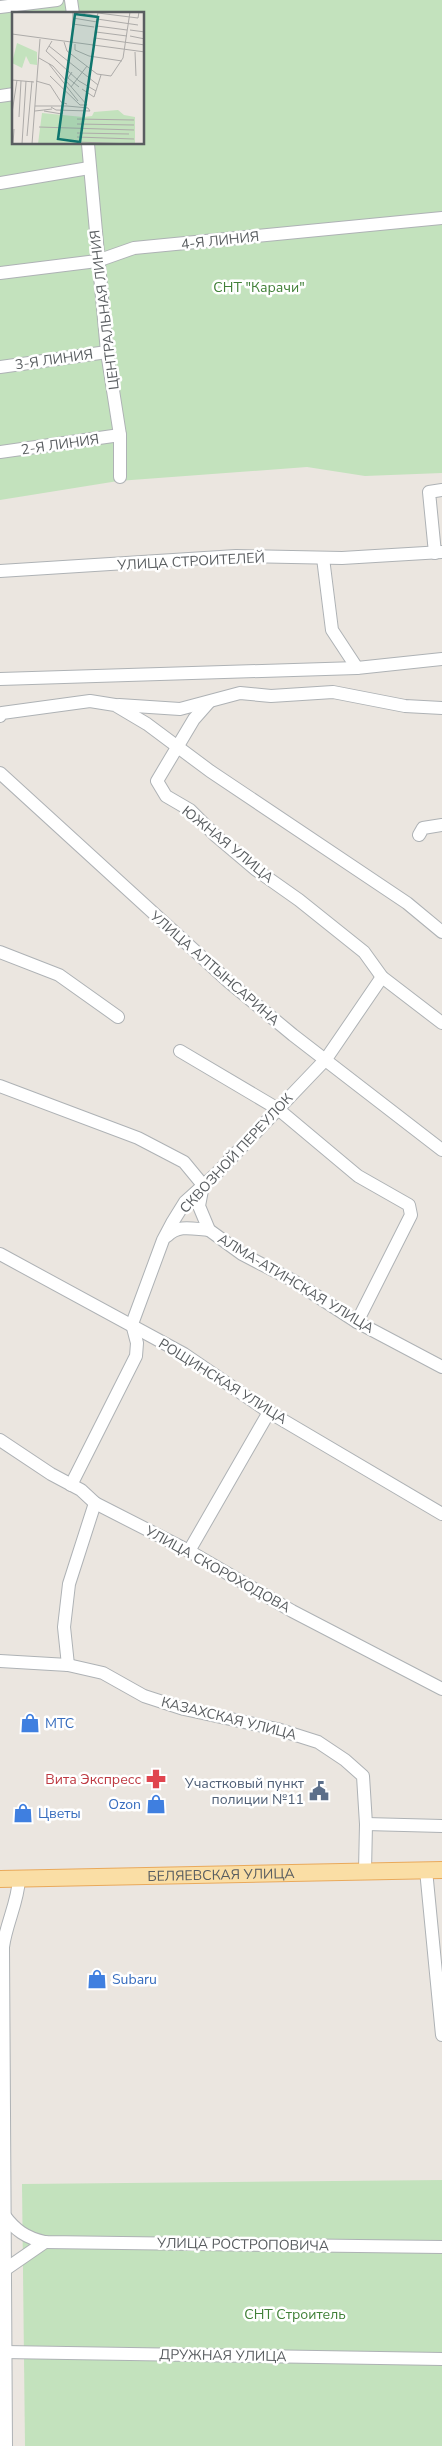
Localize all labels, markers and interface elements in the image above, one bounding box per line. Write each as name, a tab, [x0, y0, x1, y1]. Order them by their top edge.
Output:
inset map	[12, 12, 145, 145]
street label: 4-Я ЛИНИЯ	[180, 227, 260, 254]
street label: ЦЕНТРАЛЬНАЯ ЛИНИЯ	[85, 229, 124, 391]
park label: СНТ "Карачи"	[213, 278, 305, 297]
street label: 3-Я ЛИНИЯ	[14, 345, 94, 374]
street label: 2-Я ЛИНИЯ	[20, 430, 100, 459]
street label: УЛИЦА СТРОИТЕЛЕЙ	[116, 548, 265, 575]
street label: ЮЖНАЯ УЛИЦА	[178, 802, 277, 887]
street label: УЛИЦА АЛТЫНСАРИНА	[145, 906, 283, 1030]
street label: СКВОЗНОЙ ПЕРЕУЛОК	[176, 1089, 297, 1218]
street label: АЛМА-АТИНСКАЯ УЛИЦА	[214, 1229, 377, 1338]
street label: РОЩИНСКАЯ УЛИЦА	[155, 1334, 291, 1429]
street label: УЛИЦА СКОРОХОДОВА	[141, 1521, 294, 1617]
street label: КАЗАХСКАЯ УЛИЦА	[159, 1692, 299, 1744]
shop icon: МТС	[19, 1712, 41, 1734]
place label: МТС	[45, 1714, 74, 1733]
pharmacy icon: Вита Экспресс	[145, 1768, 167, 1790]
place label: Вита Экспресс	[45, 1770, 141, 1789]
place label: Участковый пункт полиции №11	[184, 1774, 305, 1809]
public building icon: Участковый пункт полиции №11	[308, 1780, 330, 1802]
shop icon: Ozon	[145, 1793, 167, 1815]
place label: Ozon	[108, 1795, 141, 1814]
shop icon: Цветы	[12, 1802, 34, 1824]
place label: Цветы	[38, 1804, 81, 1823]
street label: БЕЛЯЕВСКАЯ УЛИЦА	[147, 1864, 295, 1886]
shop icon: Subaru	[86, 1968, 108, 1990]
place label: Subaru	[112, 1970, 157, 1989]
street label: УЛИЦА РОСТРОПОВИЧА	[156, 2233, 329, 2255]
park label: СНТ Строитель	[244, 2305, 346, 2324]
street label: ДРУЖНАЯ УЛИЦА	[159, 2345, 287, 2366]

